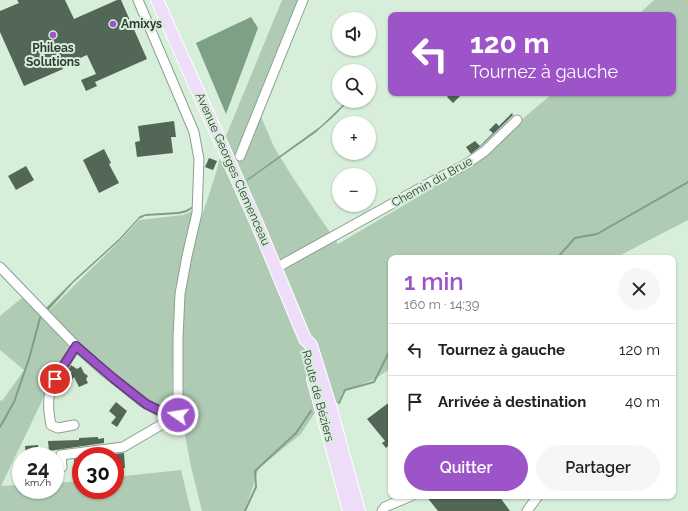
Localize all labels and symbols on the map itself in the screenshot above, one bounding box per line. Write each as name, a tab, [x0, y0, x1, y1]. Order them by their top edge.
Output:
place label: Amixys	[121, 17, 162, 31]
marker: Amixys	[108, 19, 118, 29]
marker: Phileas Solutions	[48, 30, 58, 40]
place label: Phileas Solutions	[26, 41, 80, 69]
street label: Avenue Georges Clemenceau	[193, 90, 273, 248]
street label: Chemin du Brue	[389, 154, 475, 210]
street label: Route de Béziers	[299, 349, 337, 443]
pin	[38, 362, 72, 396]
position arrow	[157, 394, 199, 436]
speed limit sign: 30	[72, 447, 124, 499]

